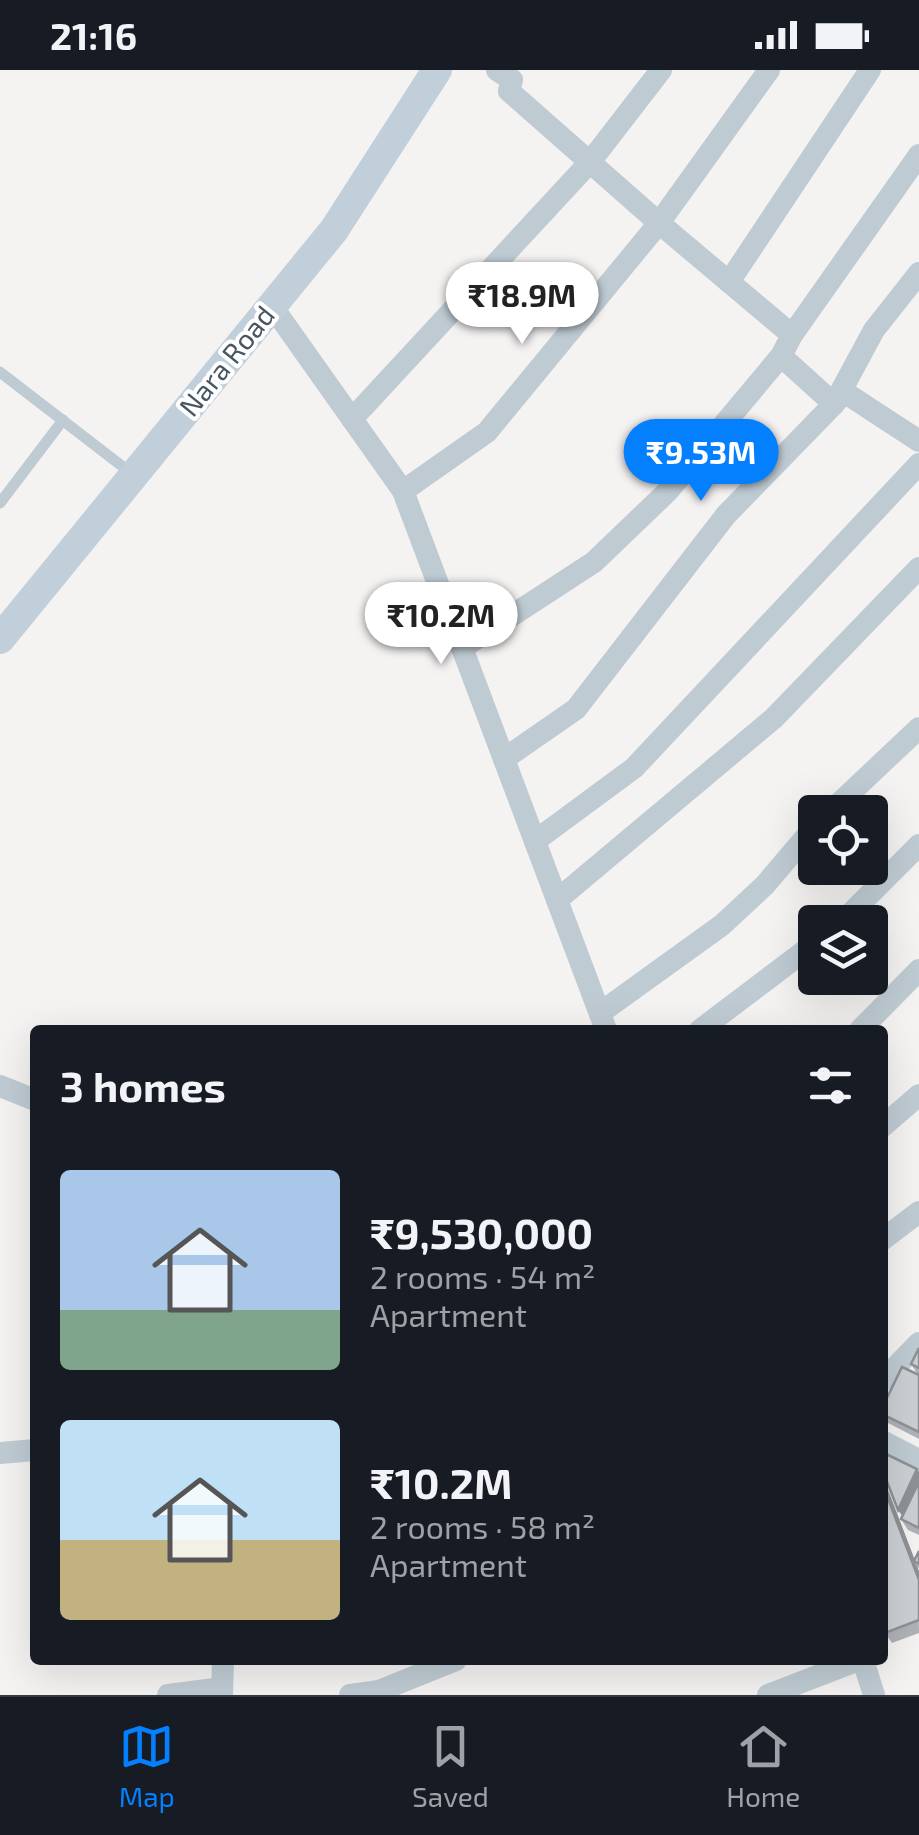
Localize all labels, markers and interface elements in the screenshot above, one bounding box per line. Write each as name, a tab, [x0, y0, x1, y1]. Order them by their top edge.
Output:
text: 21:16	[50, 12, 137, 58]
pin: ₹18.9M	[441, 262, 603, 347]
text: ₹18.9M	[468, 275, 576, 313]
street label: Nara Road	[171, 298, 281, 423]
pin: ₹9.53M	[620, 419, 782, 504]
text: ₹9.53M	[646, 432, 756, 470]
pin: ₹10.2M	[360, 582, 522, 667]
text: ₹10.2M	[387, 595, 495, 633]
map controls	[798, 795, 888, 995]
button: locate	[798, 795, 888, 885]
button: layers	[798, 905, 888, 995]
icon: filters	[803, 1058, 858, 1113]
text: 3 homes	[60, 1060, 226, 1110]
text: ₹9,530,000	[370, 1207, 593, 1257]
icon: home	[140, 1210, 260, 1330]
text: 2 rooms · 54 m²	[370, 1257, 595, 1295]
text: Apartment	[370, 1295, 527, 1333]
text: ₹10.2M	[370, 1457, 513, 1507]
icon: home	[140, 1460, 260, 1580]
text: 2 rooms · 58 m²	[370, 1507, 595, 1545]
text: Apartment	[370, 1545, 527, 1583]
tab: Map	[119, 1719, 175, 1813]
tab: Saved	[412, 1719, 489, 1813]
tab: Home	[726, 1719, 800, 1813]

